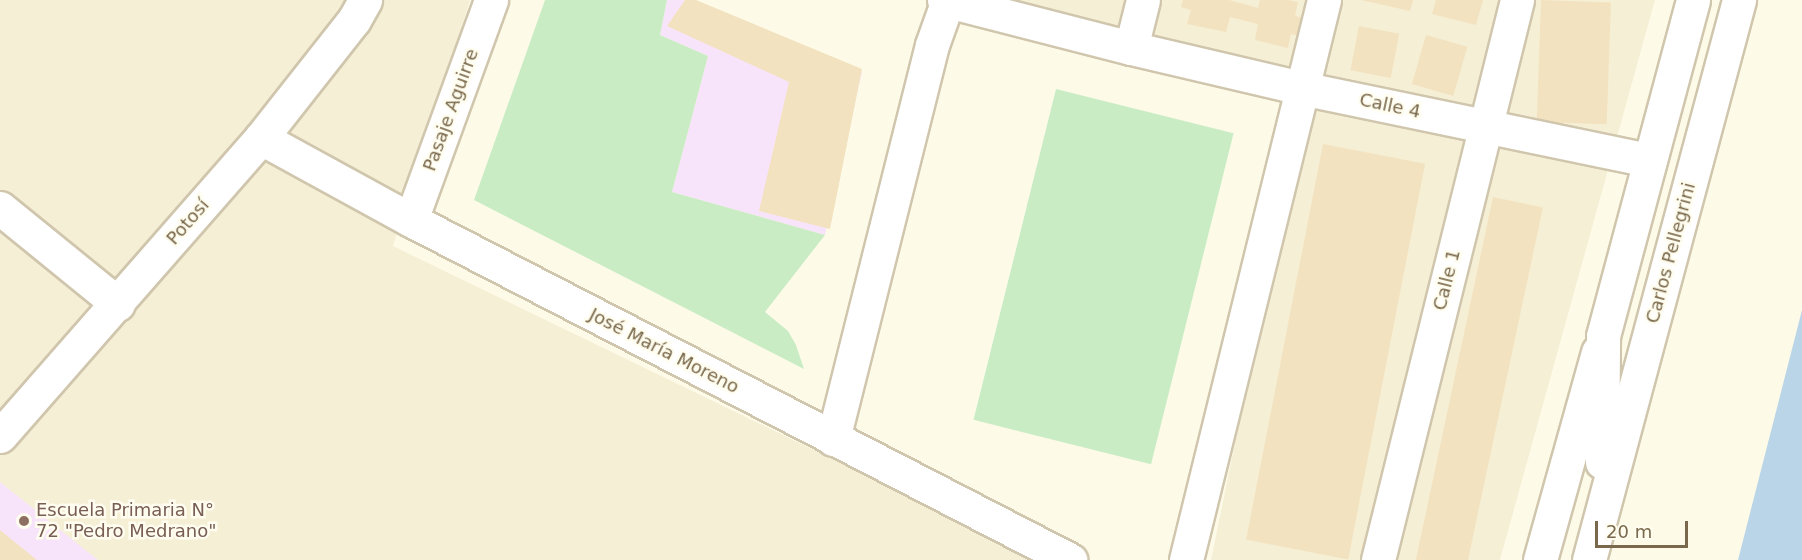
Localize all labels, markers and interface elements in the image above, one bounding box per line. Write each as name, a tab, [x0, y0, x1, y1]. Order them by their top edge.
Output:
street label: Pasaje Aguirre	[419, 46, 483, 174]
street label: Calle 4	[1358, 89, 1422, 123]
street label: Carlos Pellegrini	[1642, 180, 1700, 326]
street label: Potosí	[162, 195, 214, 249]
street label: Calle 1	[1429, 247, 1465, 313]
street label: José María Moreno	[585, 304, 743, 398]
place label: Escuela Primaria N° 72 "Pedro Medrano"	[36, 500, 217, 542]
scale bar	[1598, 509, 1691, 547]
marker: Escuela Primaria N° 72 "Pedro Medrano"	[17, 514, 31, 528]
text: 20 m	[1606, 521, 1652, 542]

